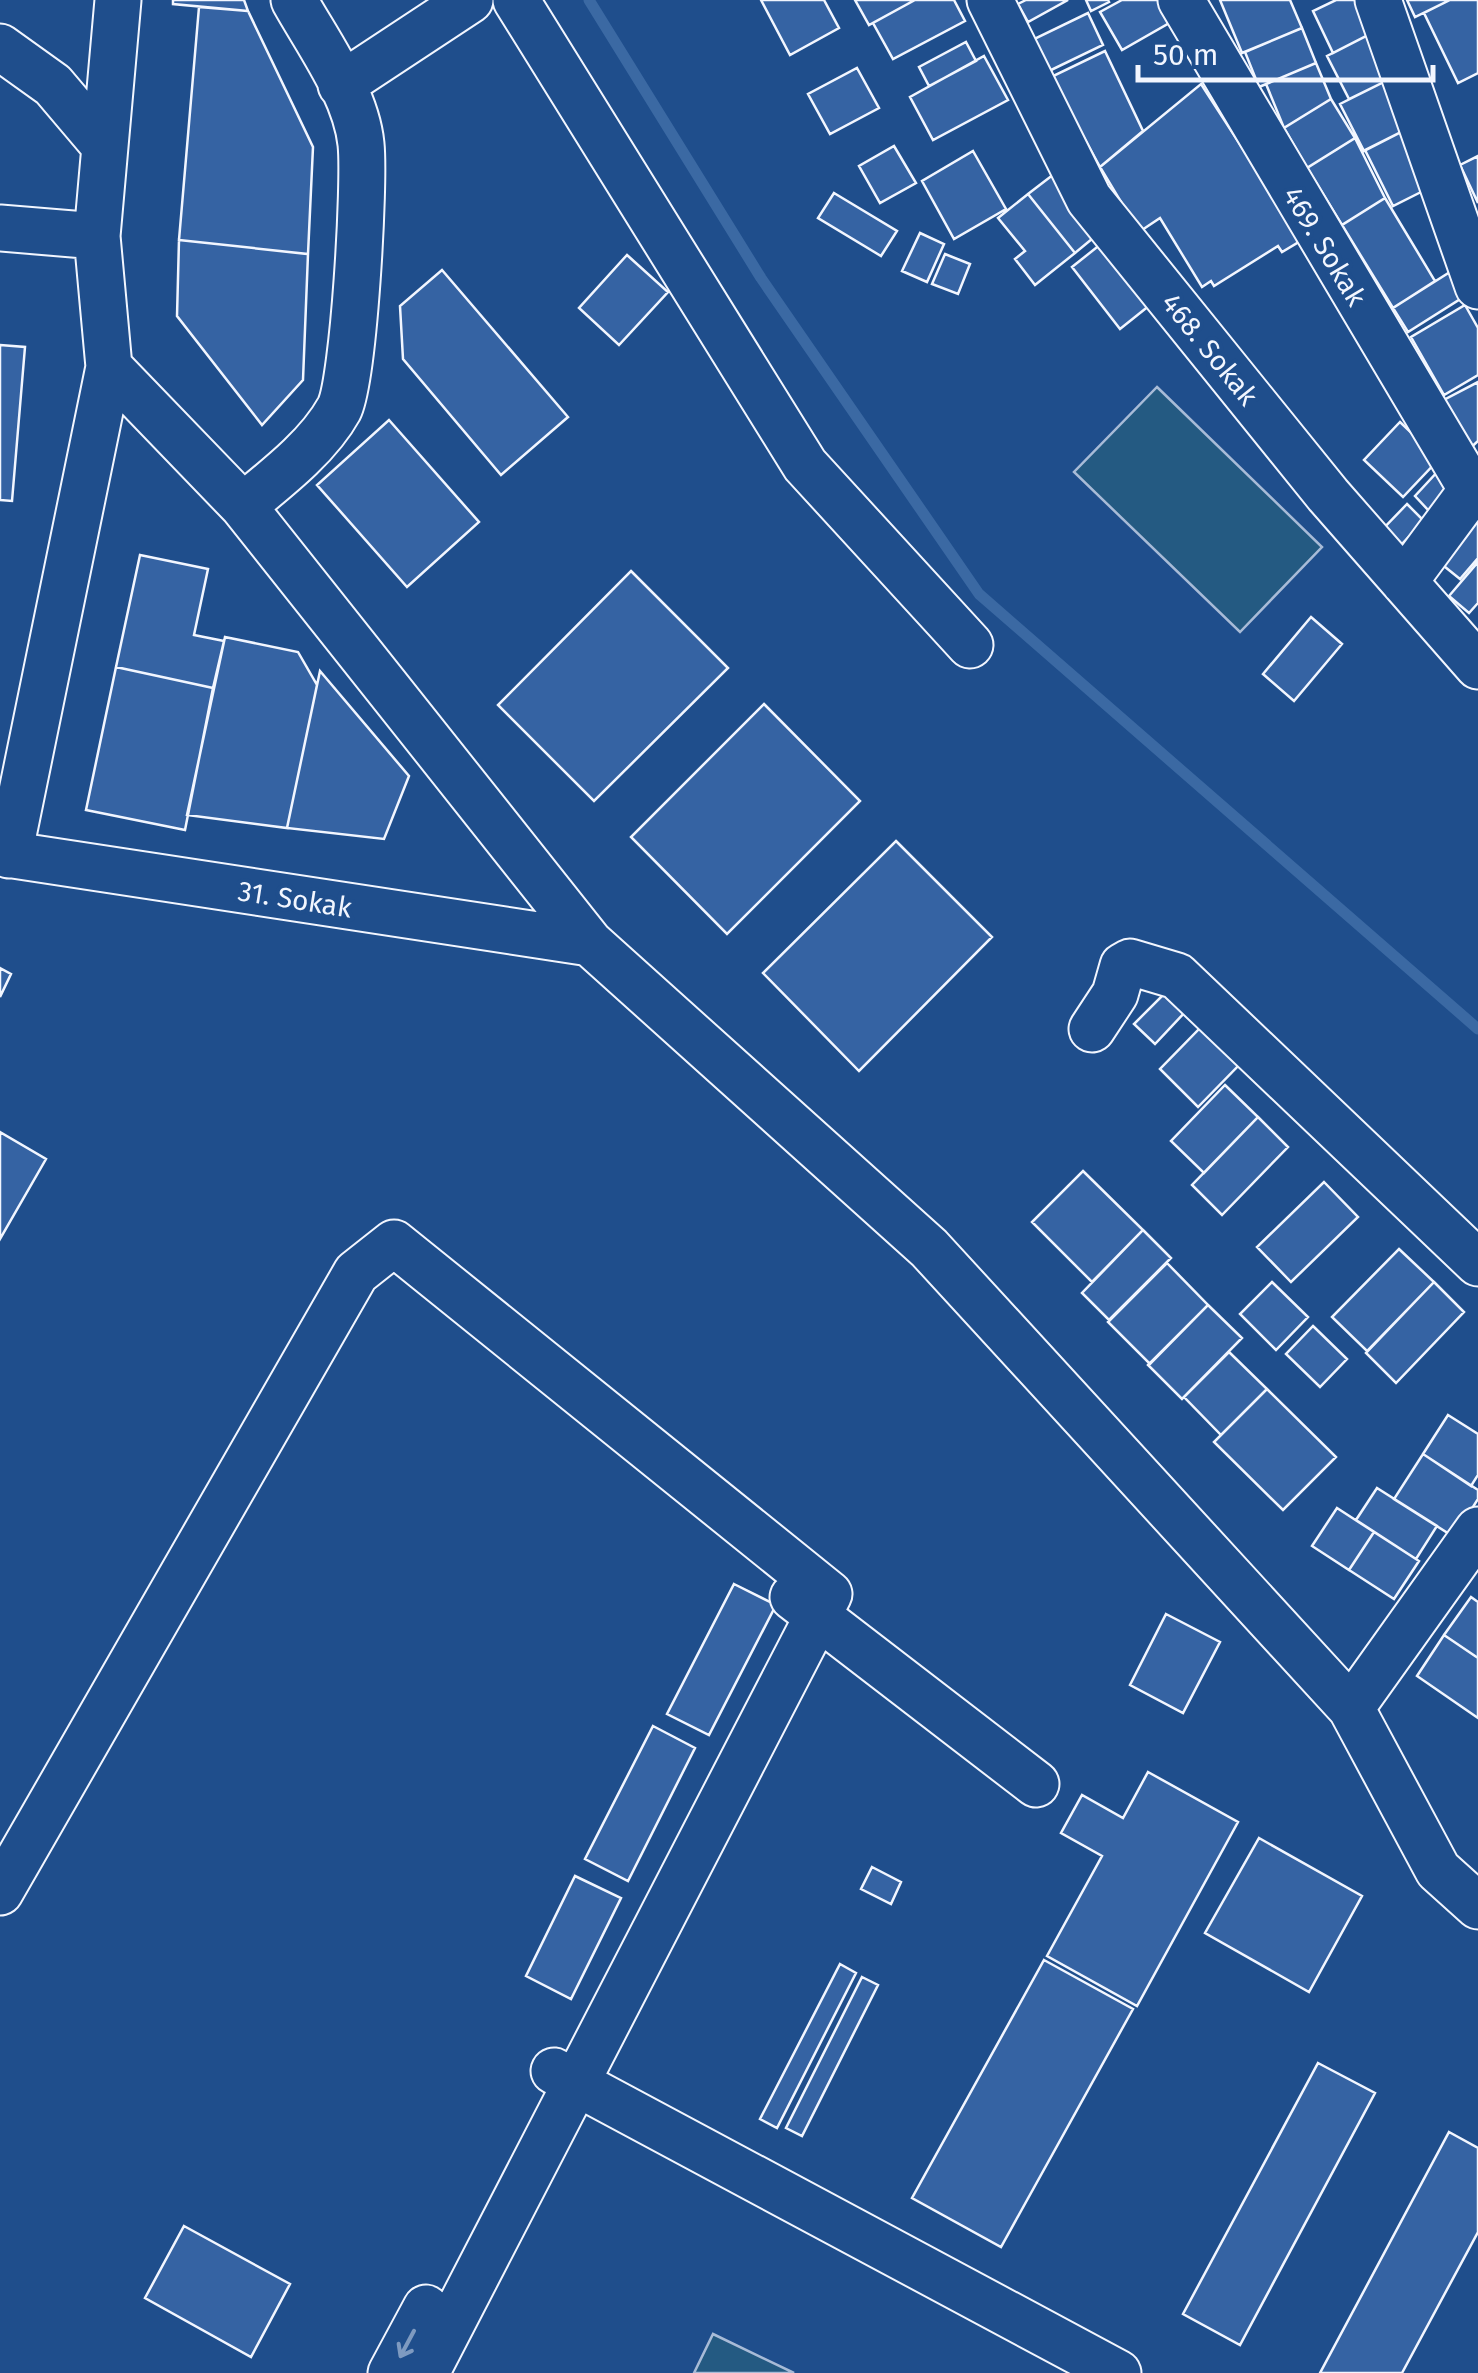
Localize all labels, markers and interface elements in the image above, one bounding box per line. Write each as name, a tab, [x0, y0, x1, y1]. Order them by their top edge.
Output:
scale bar	[1138, 20, 1433, 82]
text: 50 m	[1153, 37, 1218, 73]
street label: 469. Sokak	[1276, 181, 1373, 312]
street label: 468. Sokak	[1154, 287, 1265, 412]
street label: 31. Sokak	[236, 874, 355, 925]
one-way arrow	[396, 2329, 416, 2358]

